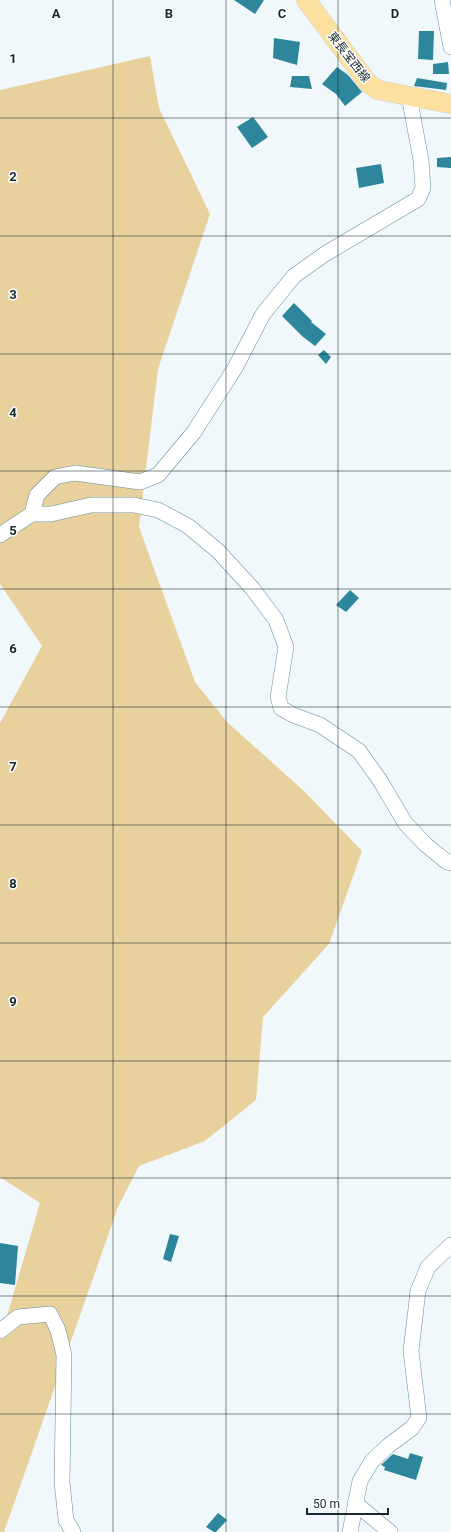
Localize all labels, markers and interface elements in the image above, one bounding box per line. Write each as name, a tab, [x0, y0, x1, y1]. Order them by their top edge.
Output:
text: A	[52, 6, 61, 21]
text: B	[165, 6, 173, 21]
text: C	[278, 6, 287, 21]
text: D	[391, 6, 399, 21]
street label: 東長宝西線	[325, 29, 373, 85]
text: 1	[9, 51, 17, 66]
text: 2	[9, 169, 17, 184]
text: 3	[9, 287, 17, 302]
text: 4	[9, 405, 17, 420]
text: 5	[9, 523, 17, 538]
text: 6	[9, 641, 17, 656]
text: 7	[9, 759, 17, 774]
text: 8	[9, 876, 17, 891]
text: 9	[9, 994, 17, 1009]
scale bar	[307, 1490, 388, 1516]
text: 50 m	[313, 1497, 340, 1511]

